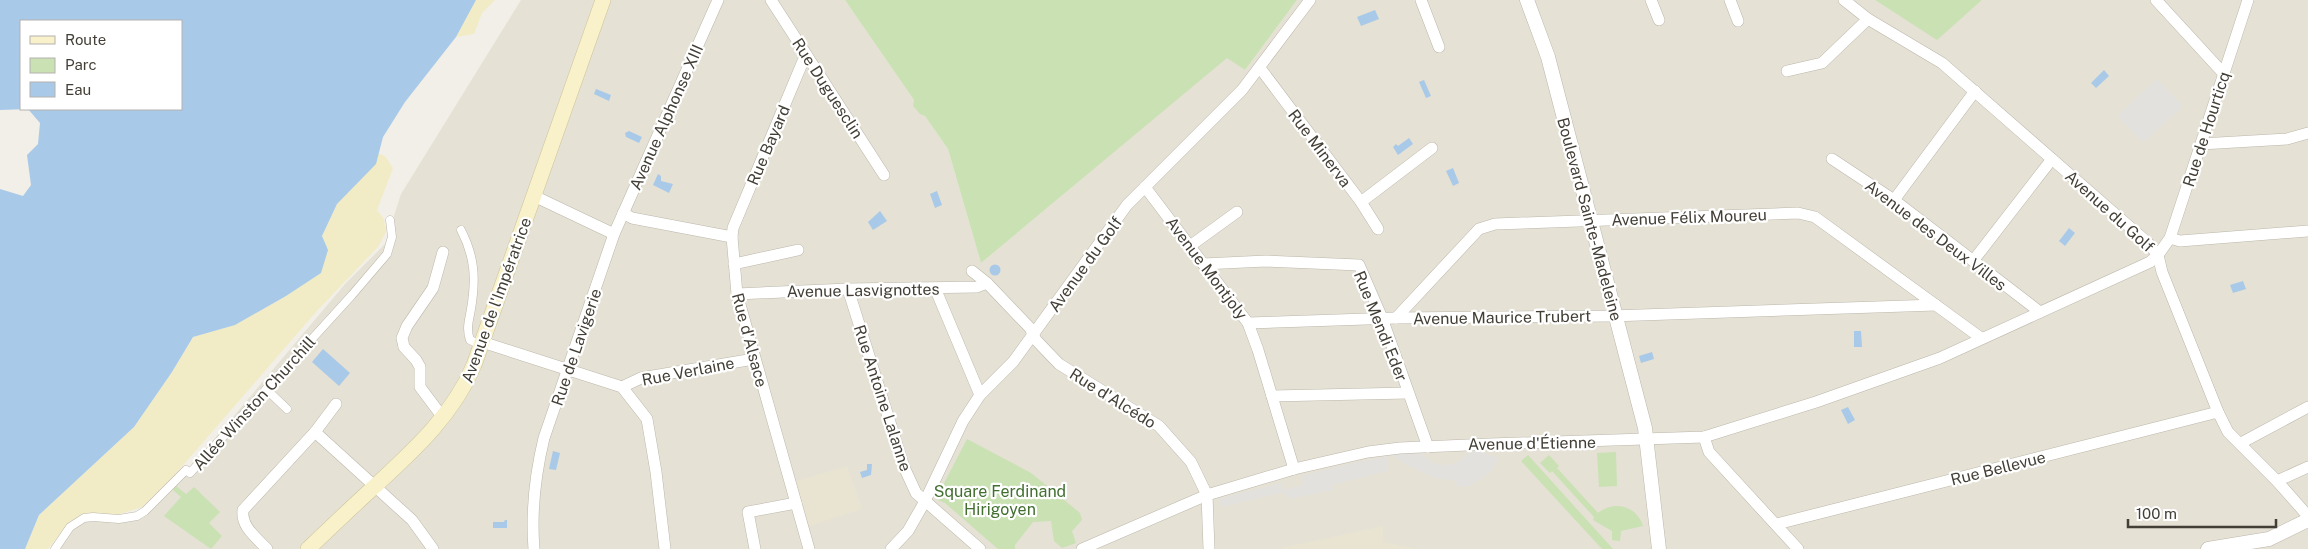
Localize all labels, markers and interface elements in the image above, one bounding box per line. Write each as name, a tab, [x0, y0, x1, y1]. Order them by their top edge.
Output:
legend	[20, 20, 182, 110]
text: Route	[65, 31, 106, 48]
street label: Rue Duguesclin	[788, 34, 867, 142]
street label: Avenue Alphonse XIII	[626, 41, 707, 193]
text: Parc	[65, 56, 97, 73]
street label: Rue de Hourticq	[2179, 69, 2234, 189]
text: Eau	[65, 81, 91, 98]
street label: Rue Bayard	[743, 102, 794, 188]
street label: Rue Minerva	[1284, 106, 1355, 191]
street label: Boulevard Sainte-Madeleine	[1553, 115, 1626, 323]
street label: Avenue du Golf	[2061, 167, 2158, 256]
street label: Avenue des Deux Villes	[1861, 176, 2010, 295]
street label: Avenue Félix Moureu	[1611, 205, 1767, 230]
street label: Avenue du Golf	[1045, 213, 1126, 316]
street label: Avenue Montjoly	[1162, 213, 1252, 324]
street label: Avenue de l'Impératrice	[458, 215, 535, 385]
street label: Rue Mendi Eder	[1350, 268, 1411, 384]
street label: Avenue Lasvignottes	[786, 280, 940, 301]
street label: Rue de Lavigerie	[548, 286, 605, 408]
street label: Rue d'Alsace	[728, 291, 771, 389]
street label: Avenue Maurice Trubert	[1413, 306, 1591, 329]
street label: Rue Antoine Lalanne	[850, 322, 915, 474]
street label: Allée Winston Churchill	[189, 332, 320, 474]
street label: Rue Verlaine	[640, 353, 736, 390]
street label: Rue d'Alcédo	[1066, 364, 1159, 432]
street label: Avenue d'Étienne	[1468, 432, 1596, 454]
street label: Rue Bellevue	[1949, 448, 2048, 489]
park label: Square Ferdinand Hirigoyen	[934, 482, 1066, 519]
scale bar	[2128, 496, 2276, 528]
text: 100 m	[2136, 505, 2177, 522]

